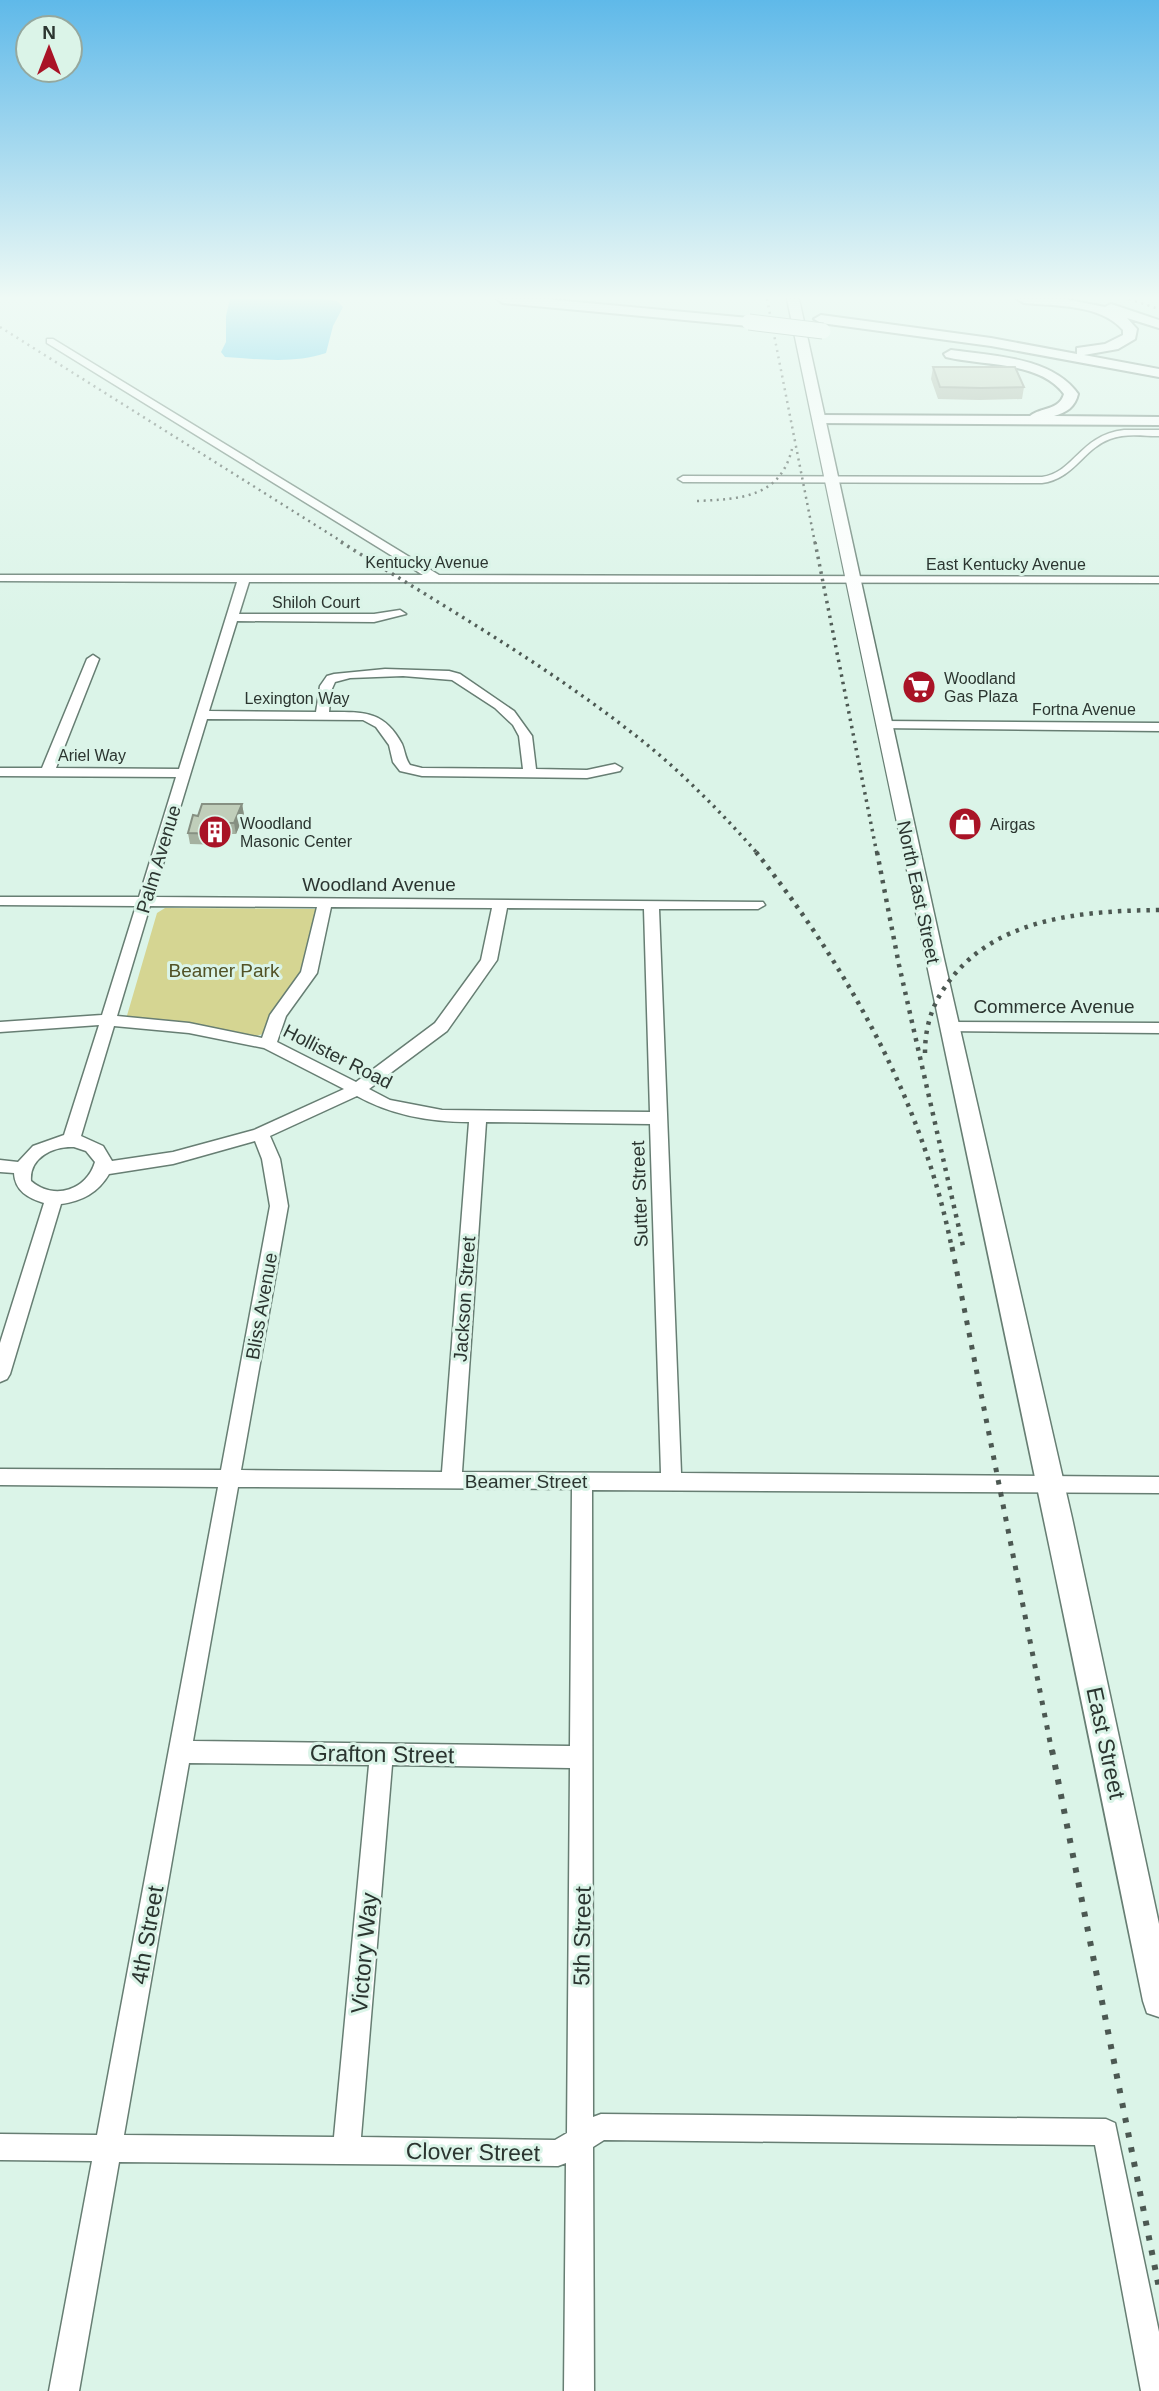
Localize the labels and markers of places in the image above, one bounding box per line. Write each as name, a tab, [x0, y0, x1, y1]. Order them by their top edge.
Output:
supermarket icon: Woodland Gas Plaza	[900, 668, 938, 706]
place label: Woodland Gas Plaza	[944, 670, 1018, 705]
shop icon: Airgas	[946, 805, 984, 843]
building icon: Woodland Masonic Center	[196, 813, 234, 851]
place label: Woodland Masonic Center	[240, 815, 353, 850]
place label: Airgas	[990, 816, 1035, 833]

